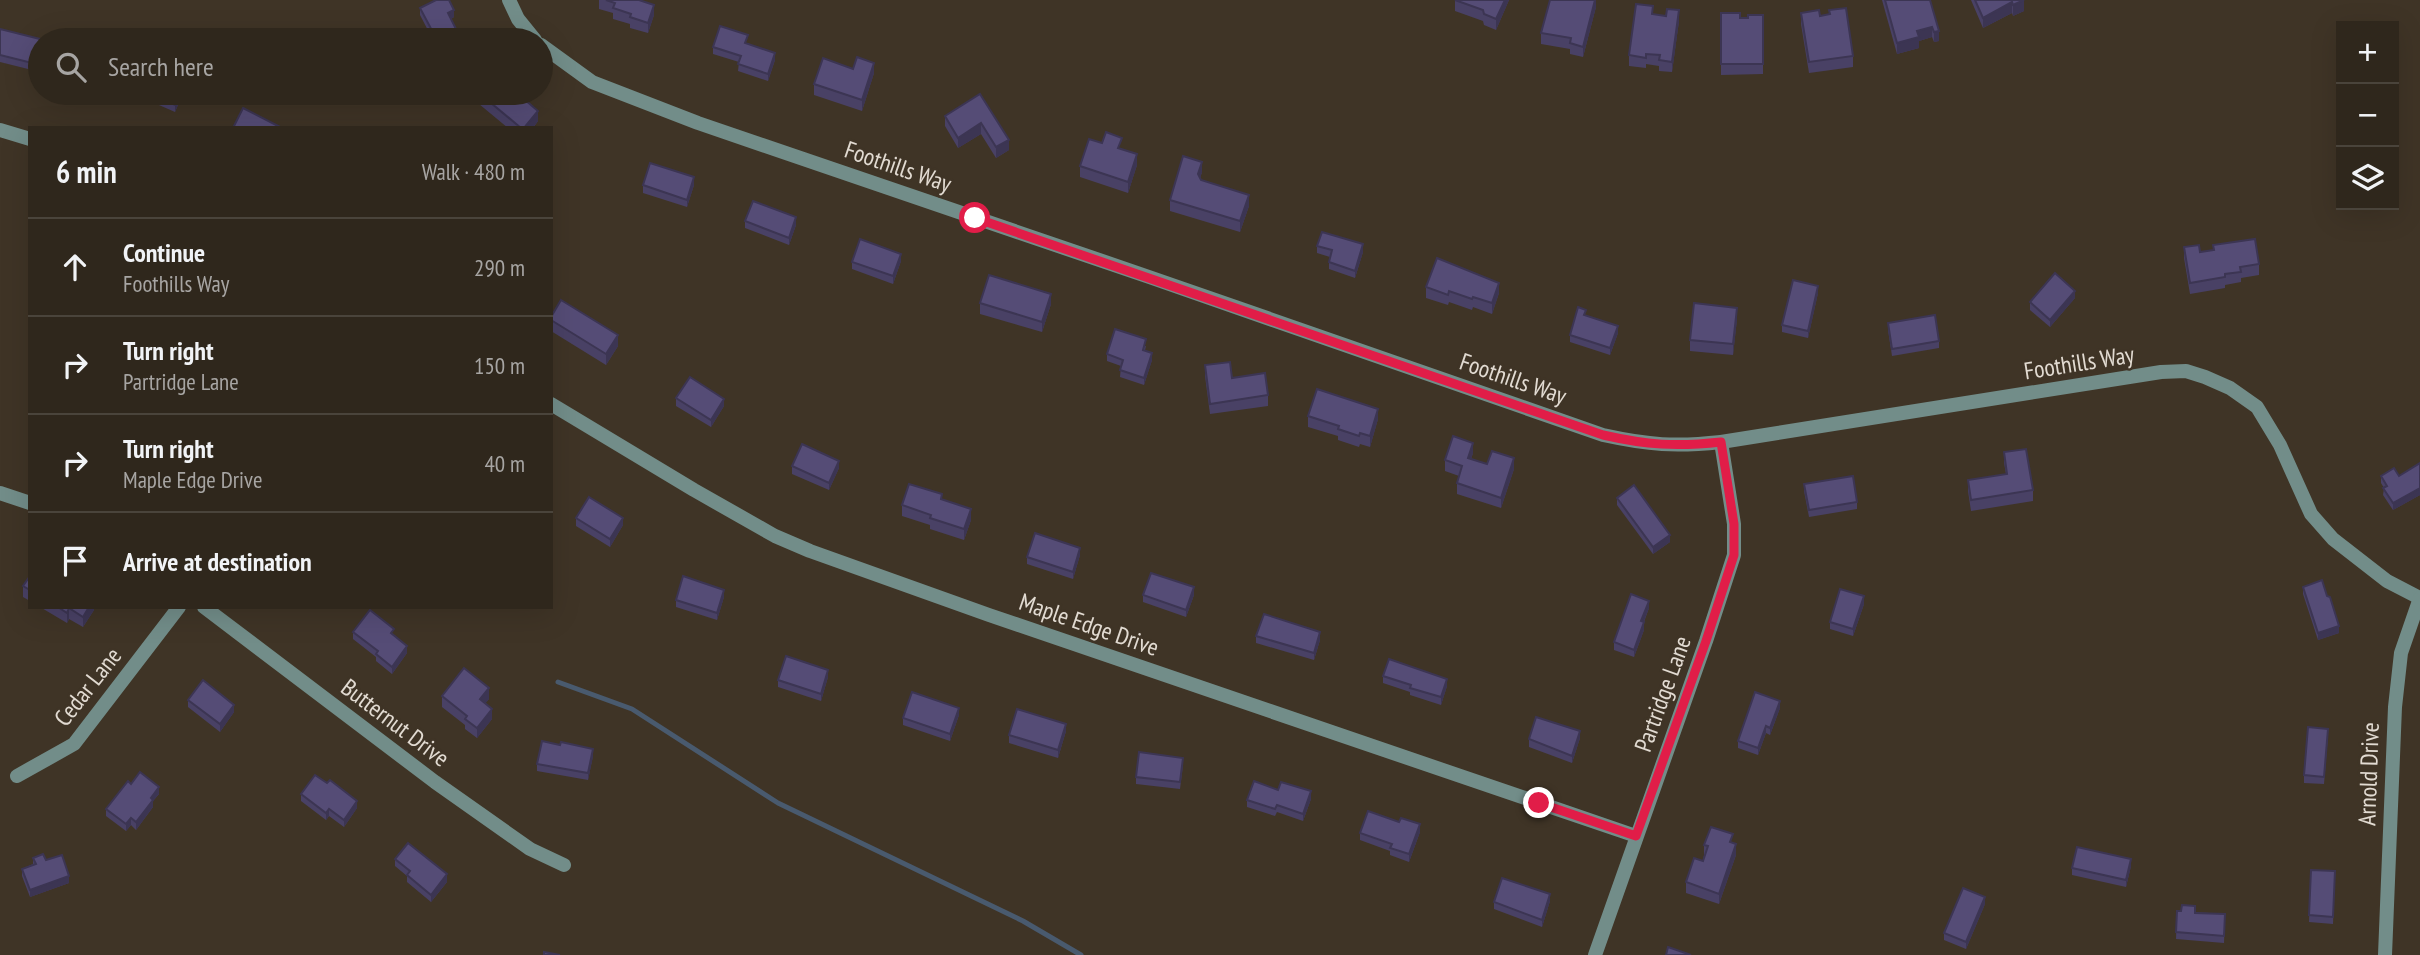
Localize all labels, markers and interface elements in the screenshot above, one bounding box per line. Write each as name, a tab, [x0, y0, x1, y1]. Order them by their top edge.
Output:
map controls	[2336, 21, 2399, 210]
button: +	[2336, 21, 2399, 84]
search box	[28, 28, 553, 105]
icon: search	[52, 48, 90, 86]
text: Search here	[108, 50, 214, 83]
button: −	[2336, 84, 2399, 147]
street label: Foothills Way	[841, 134, 956, 199]
button: layers	[2336, 147, 2399, 210]
text: 6 min	[56, 152, 117, 191]
text: Walk · 480 m	[422, 157, 525, 186]
route start	[959, 202, 990, 233]
text: Continue	[123, 236, 205, 269]
icon: ahead	[56, 248, 94, 286]
text: 290 m	[474, 253, 525, 282]
text: Foothills Way	[123, 269, 229, 298]
text: Turn right	[123, 334, 214, 367]
street label: Foothills Way	[2022, 339, 2136, 386]
icon: right	[56, 346, 94, 384]
street label: Foothills Way	[1456, 346, 1571, 411]
text: 150 m	[474, 351, 525, 380]
text: Partridge Lane	[123, 367, 239, 396]
text: Turn right	[123, 432, 214, 465]
icon: right	[56, 444, 94, 482]
text: 40 m	[484, 449, 525, 478]
text: Maple Edge Drive	[123, 465, 263, 494]
icon: arrive	[56, 542, 94, 580]
text: Arrive at destination	[123, 545, 312, 578]
street label: Maple Edge Drive	[1015, 586, 1163, 663]
street label: Partridge Lane	[1627, 632, 1698, 756]
street label: Cedar Lane	[47, 641, 128, 732]
street label: Butternut Drive	[335, 672, 456, 773]
street label: Arnold Drive	[2351, 722, 2386, 826]
route end	[1523, 787, 1554, 818]

